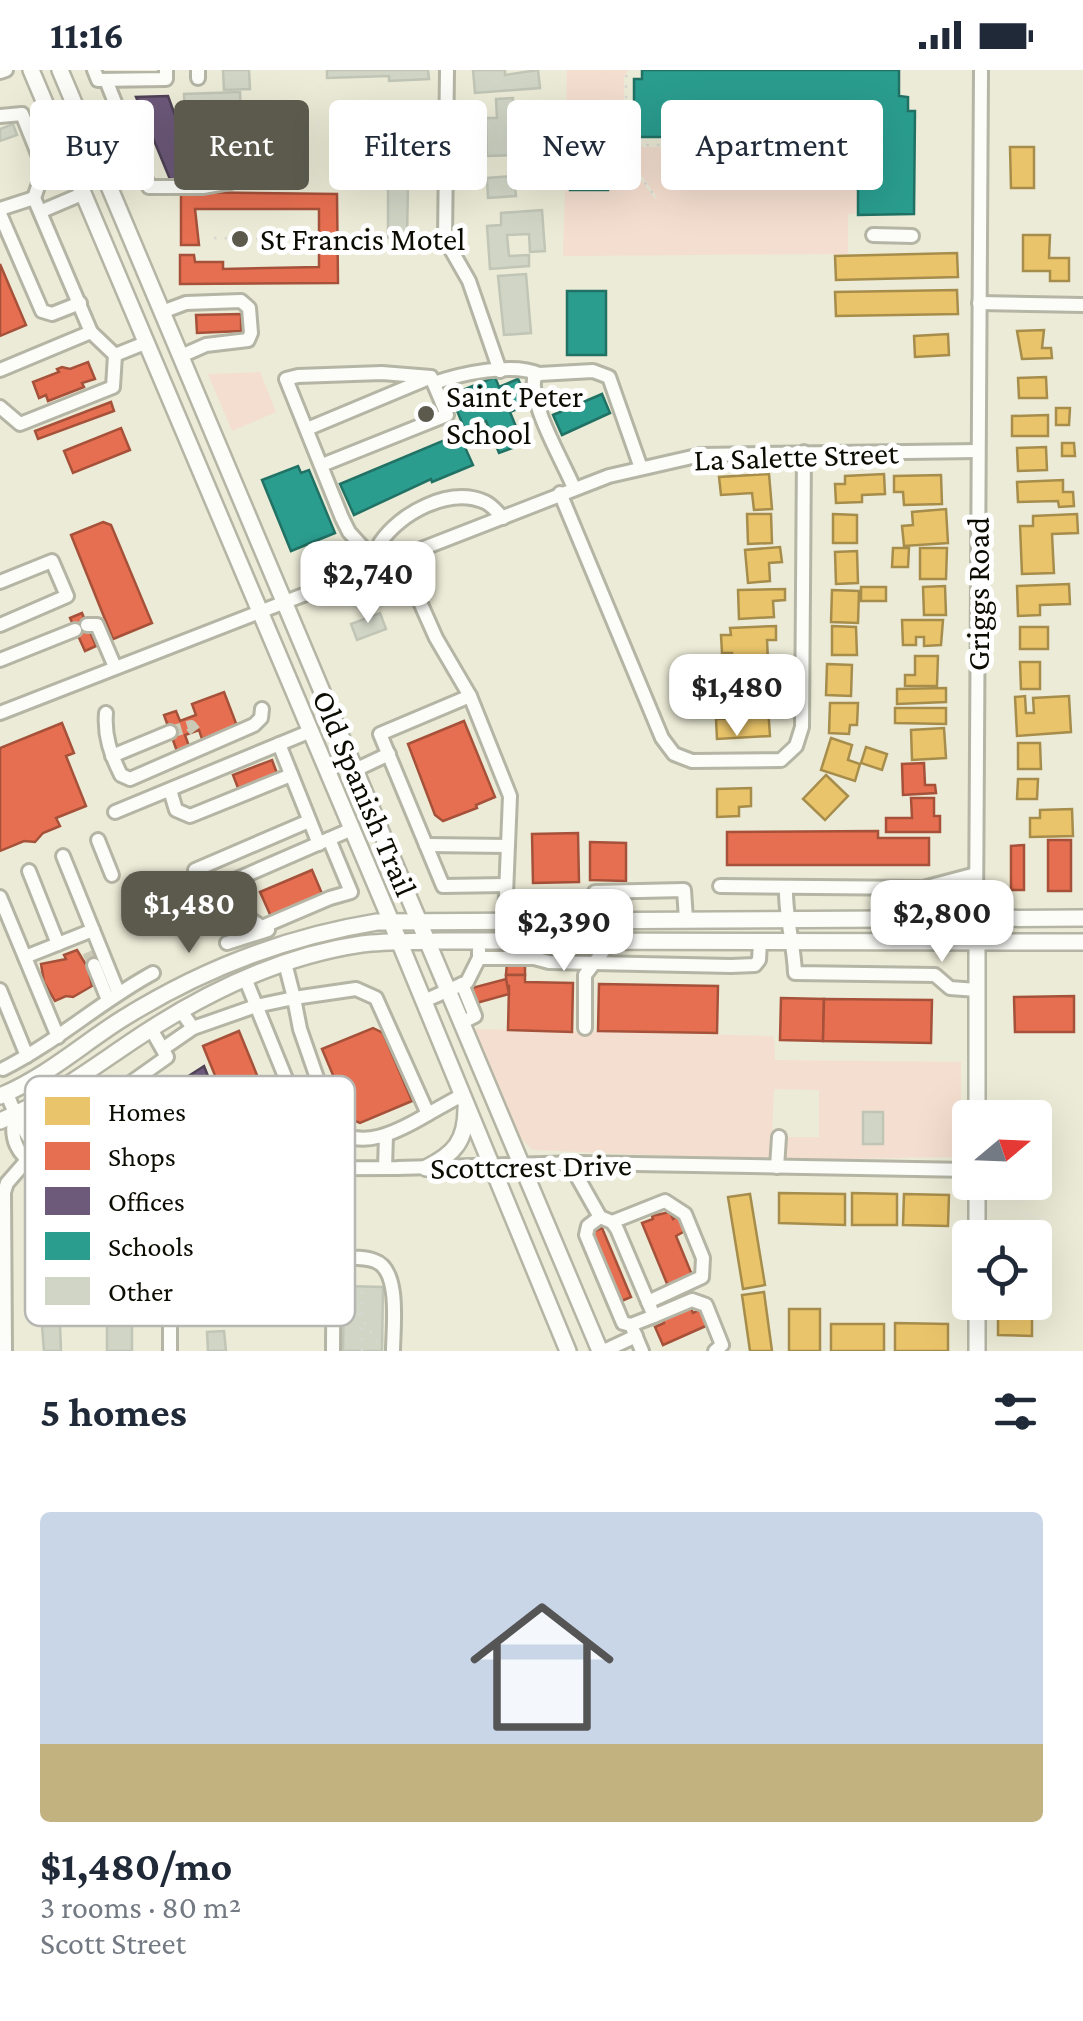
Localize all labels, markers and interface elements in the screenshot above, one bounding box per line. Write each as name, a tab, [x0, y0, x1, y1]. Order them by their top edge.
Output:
text: 11:16	[50, 14, 124, 56]
chip: Buy	[30, 100, 154, 190]
chip: Rent	[174, 100, 309, 190]
chip: Filters	[329, 100, 487, 190]
chip: New	[507, 100, 641, 190]
chip: Apartment	[661, 100, 883, 190]
place label: St Francis Motel	[260, 221, 465, 257]
marker: St Francis Motel	[229, 228, 251, 250]
place label: Saint Peter School	[446, 378, 583, 451]
marker: Saint Peter School	[415, 403, 437, 425]
street label: La Salette Street	[693, 434, 899, 478]
street label: Griggs Road	[960, 517, 996, 671]
pin: $2,740	[287, 541, 449, 626]
text: $2,740	[322, 555, 414, 591]
pin: $1,480	[656, 654, 818, 739]
text: $1,480	[691, 668, 783, 704]
street label: Old Spanish Trail	[305, 685, 425, 901]
pin: $1,480	[108, 871, 270, 956]
pin: $2,800	[861, 880, 1023, 965]
text: $1,480	[143, 885, 235, 921]
pin: $2,390	[483, 889, 645, 974]
text: $2,800	[893, 894, 991, 930]
text: $2,390	[517, 903, 611, 939]
legend	[25, 1076, 355, 1326]
text: Homes	[108, 1096, 186, 1127]
north arrow	[952, 1100, 1052, 1200]
map controls	[952, 1100, 1052, 1320]
text: Shops	[108, 1141, 176, 1172]
street label: Scottcrest Drive	[430, 1146, 632, 1186]
text: Offices	[108, 1186, 185, 1217]
button: locate	[952, 1220, 1052, 1320]
text: Schools	[108, 1231, 194, 1262]
text: Other	[108, 1276, 173, 1307]
icon: filters	[988, 1384, 1043, 1439]
text: 5 homes	[40, 1388, 187, 1435]
icon: home	[452, 1577, 632, 1757]
text: $1,480/mo	[40, 1842, 232, 1889]
text: 3 rooms · 80 m²	[40, 1889, 241, 1925]
text: Scott Street	[40, 1925, 186, 1961]

